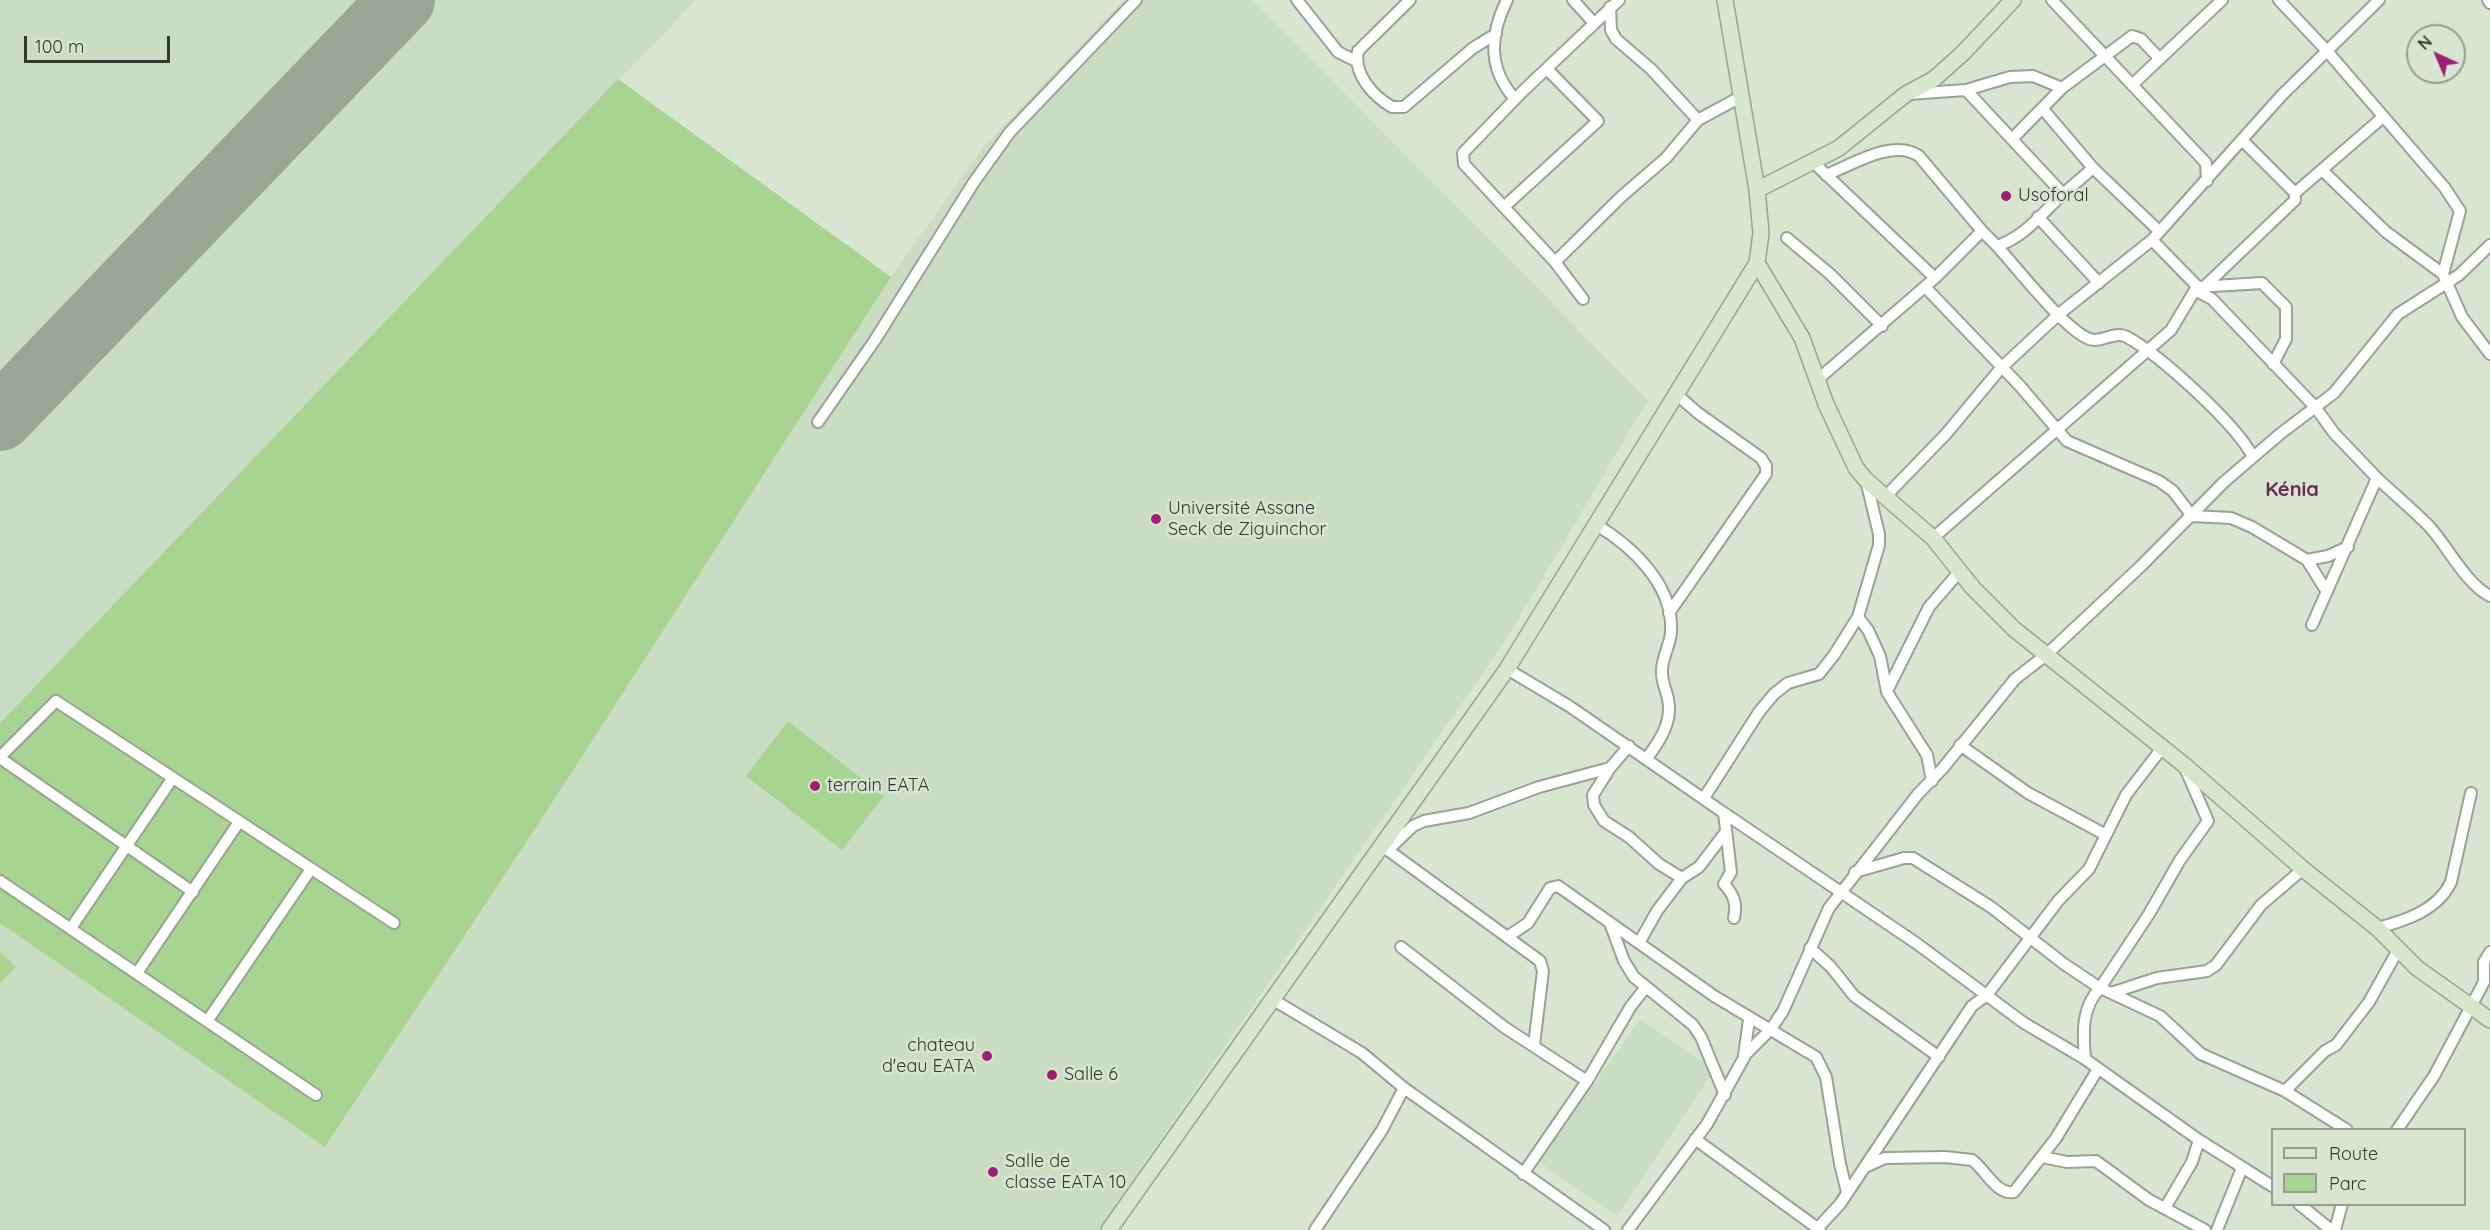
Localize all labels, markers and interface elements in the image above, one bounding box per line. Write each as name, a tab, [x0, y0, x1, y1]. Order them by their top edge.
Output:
scale bar	[27, 24, 172, 62]
north arrow	[2406, 24, 2466, 84]
text: N	[2414, 31, 2436, 54]
text: 100 m	[35, 35, 84, 58]
place label: Usoforal	[2018, 185, 2089, 207]
marker: Usoforal	[1999, 189, 2013, 203]
district label: Kénia	[2265, 478, 2319, 502]
place label: Université Assane Seck de Ziguinchor	[1168, 498, 1327, 540]
marker: Université Assane Seck de Ziguinchor	[1149, 512, 1163, 526]
place label: terrain EATA	[827, 775, 929, 797]
marker: terrain EATA	[808, 779, 822, 793]
place label: chateau d'eau EATA	[882, 1035, 975, 1078]
marker: chateau d'eau EATA	[980, 1049, 994, 1063]
place label: Salle 6	[1064, 1064, 1118, 1086]
marker: Salle 6	[1045, 1068, 1059, 1082]
legend	[2271, 1128, 2466, 1206]
text: Route	[2329, 1142, 2378, 1165]
place label: Salle de classe EATA 10	[1005, 1151, 1126, 1194]
marker: Salle de classe EATA 10	[986, 1165, 1000, 1179]
text: Parc	[2329, 1172, 2366, 1195]

